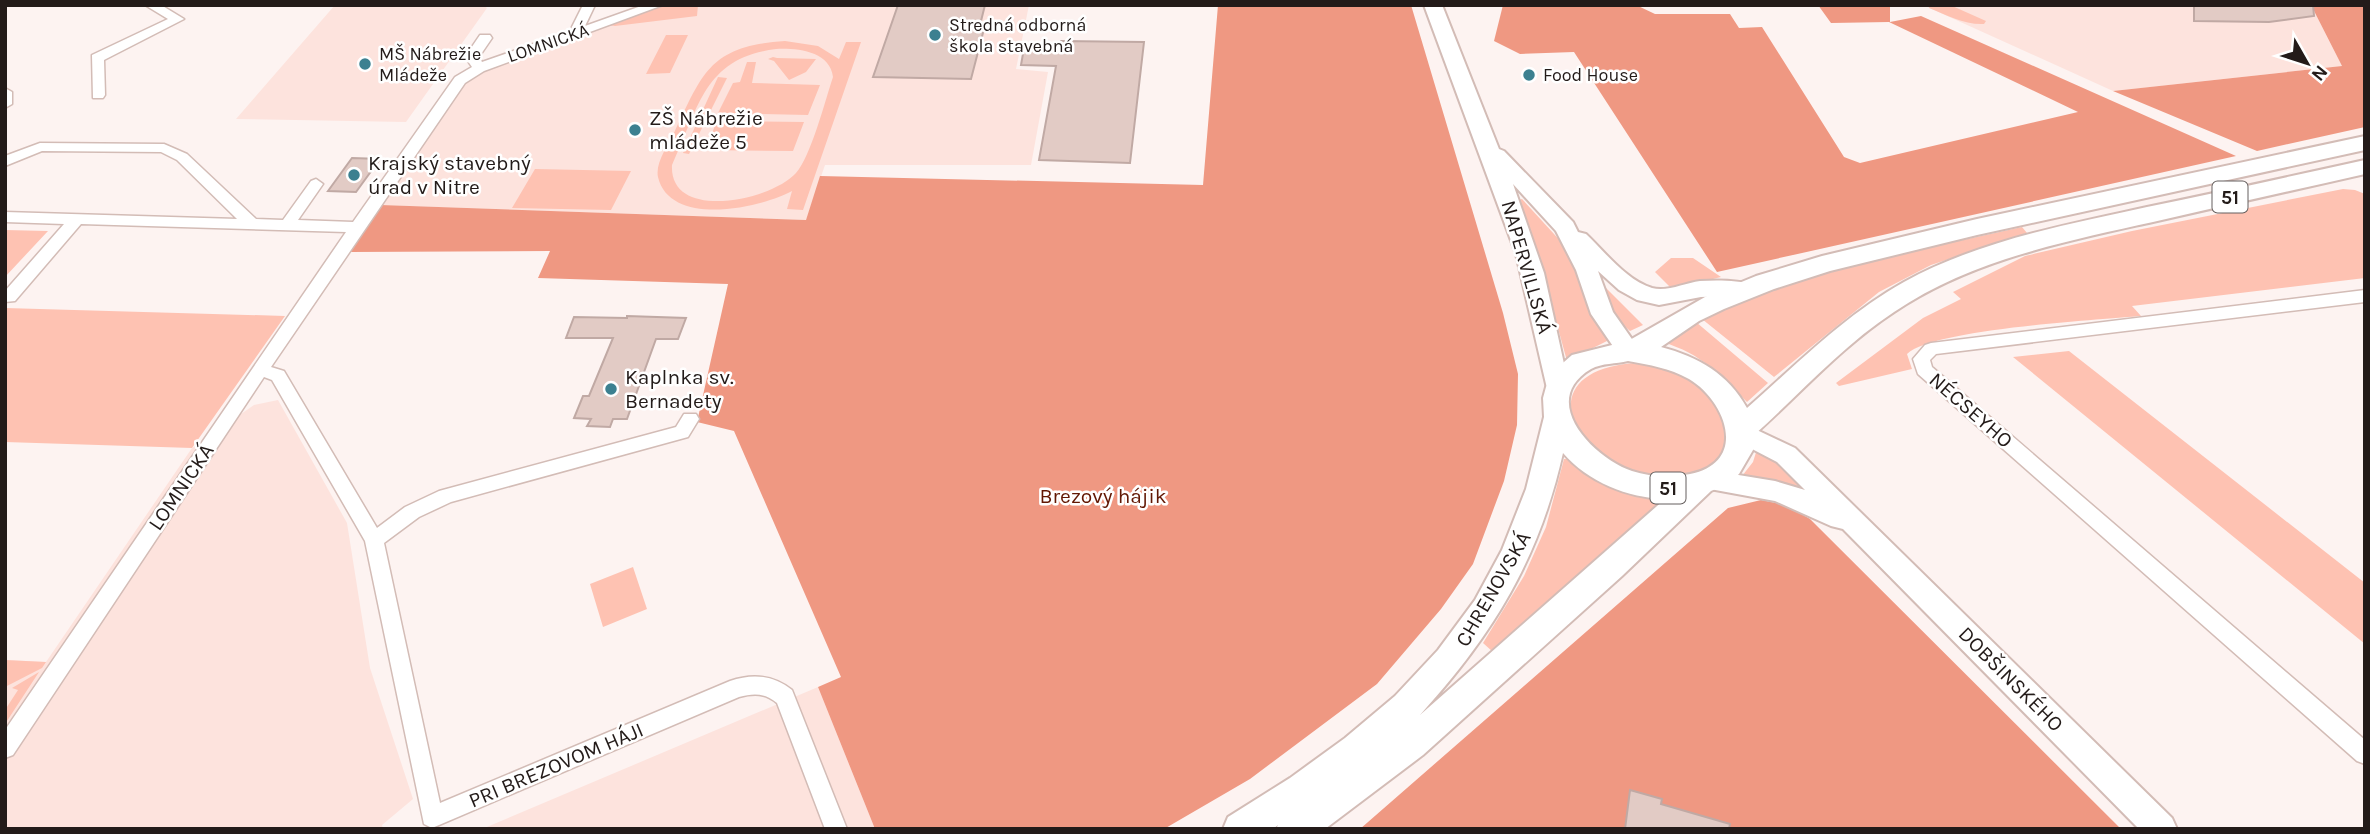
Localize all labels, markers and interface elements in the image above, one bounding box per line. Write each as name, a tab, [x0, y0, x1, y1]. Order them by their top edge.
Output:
place label: Stredná odborná škola stavebná	[949, 14, 1086, 57]
street label: LOMNICKÁ	[504, 18, 592, 67]
marker: Stredná odborná škola stavebná	[927, 27, 943, 43]
north arrow	[2272, 28, 2342, 98]
place label: MŠ Nábrežie Mládeže	[379, 43, 481, 86]
marker: MŠ Nábrežie Mládeže	[357, 56, 373, 72]
text: N	[2307, 61, 2332, 85]
place label: Food House	[1543, 64, 1638, 86]
marker: Food House	[1521, 67, 1537, 83]
place label: ZŠ Nábrežie mládeže 5	[649, 106, 763, 154]
marker: ZŠ Nábrežie mládeže 5	[627, 122, 643, 138]
place label: Krajský stavebný úrad v Nitre	[368, 151, 531, 199]
marker: Krajský stavebný úrad v Nitre	[346, 167, 362, 183]
road number: 51	[2212, 182, 2248, 212]
street label: NAPERVILLSKÁ	[1497, 198, 1557, 336]
place label: Kaplnka sv. Bernadety	[625, 365, 734, 413]
street label: NÉCSEYHO	[1924, 367, 2018, 453]
marker: Kaplnka sv. Bernadety	[603, 381, 619, 397]
street label: LOMNICKÁ	[143, 439, 219, 535]
road number: 51	[1650, 472, 1686, 503]
park label: Brezový hájik	[1039, 484, 1167, 508]
street label: CHRENOVSKÁ	[1450, 527, 1536, 651]
street label: DOBŠINSKÉHO	[1954, 622, 2068, 736]
street label: PRI BREZOVOM HÁJI	[465, 717, 647, 813]

